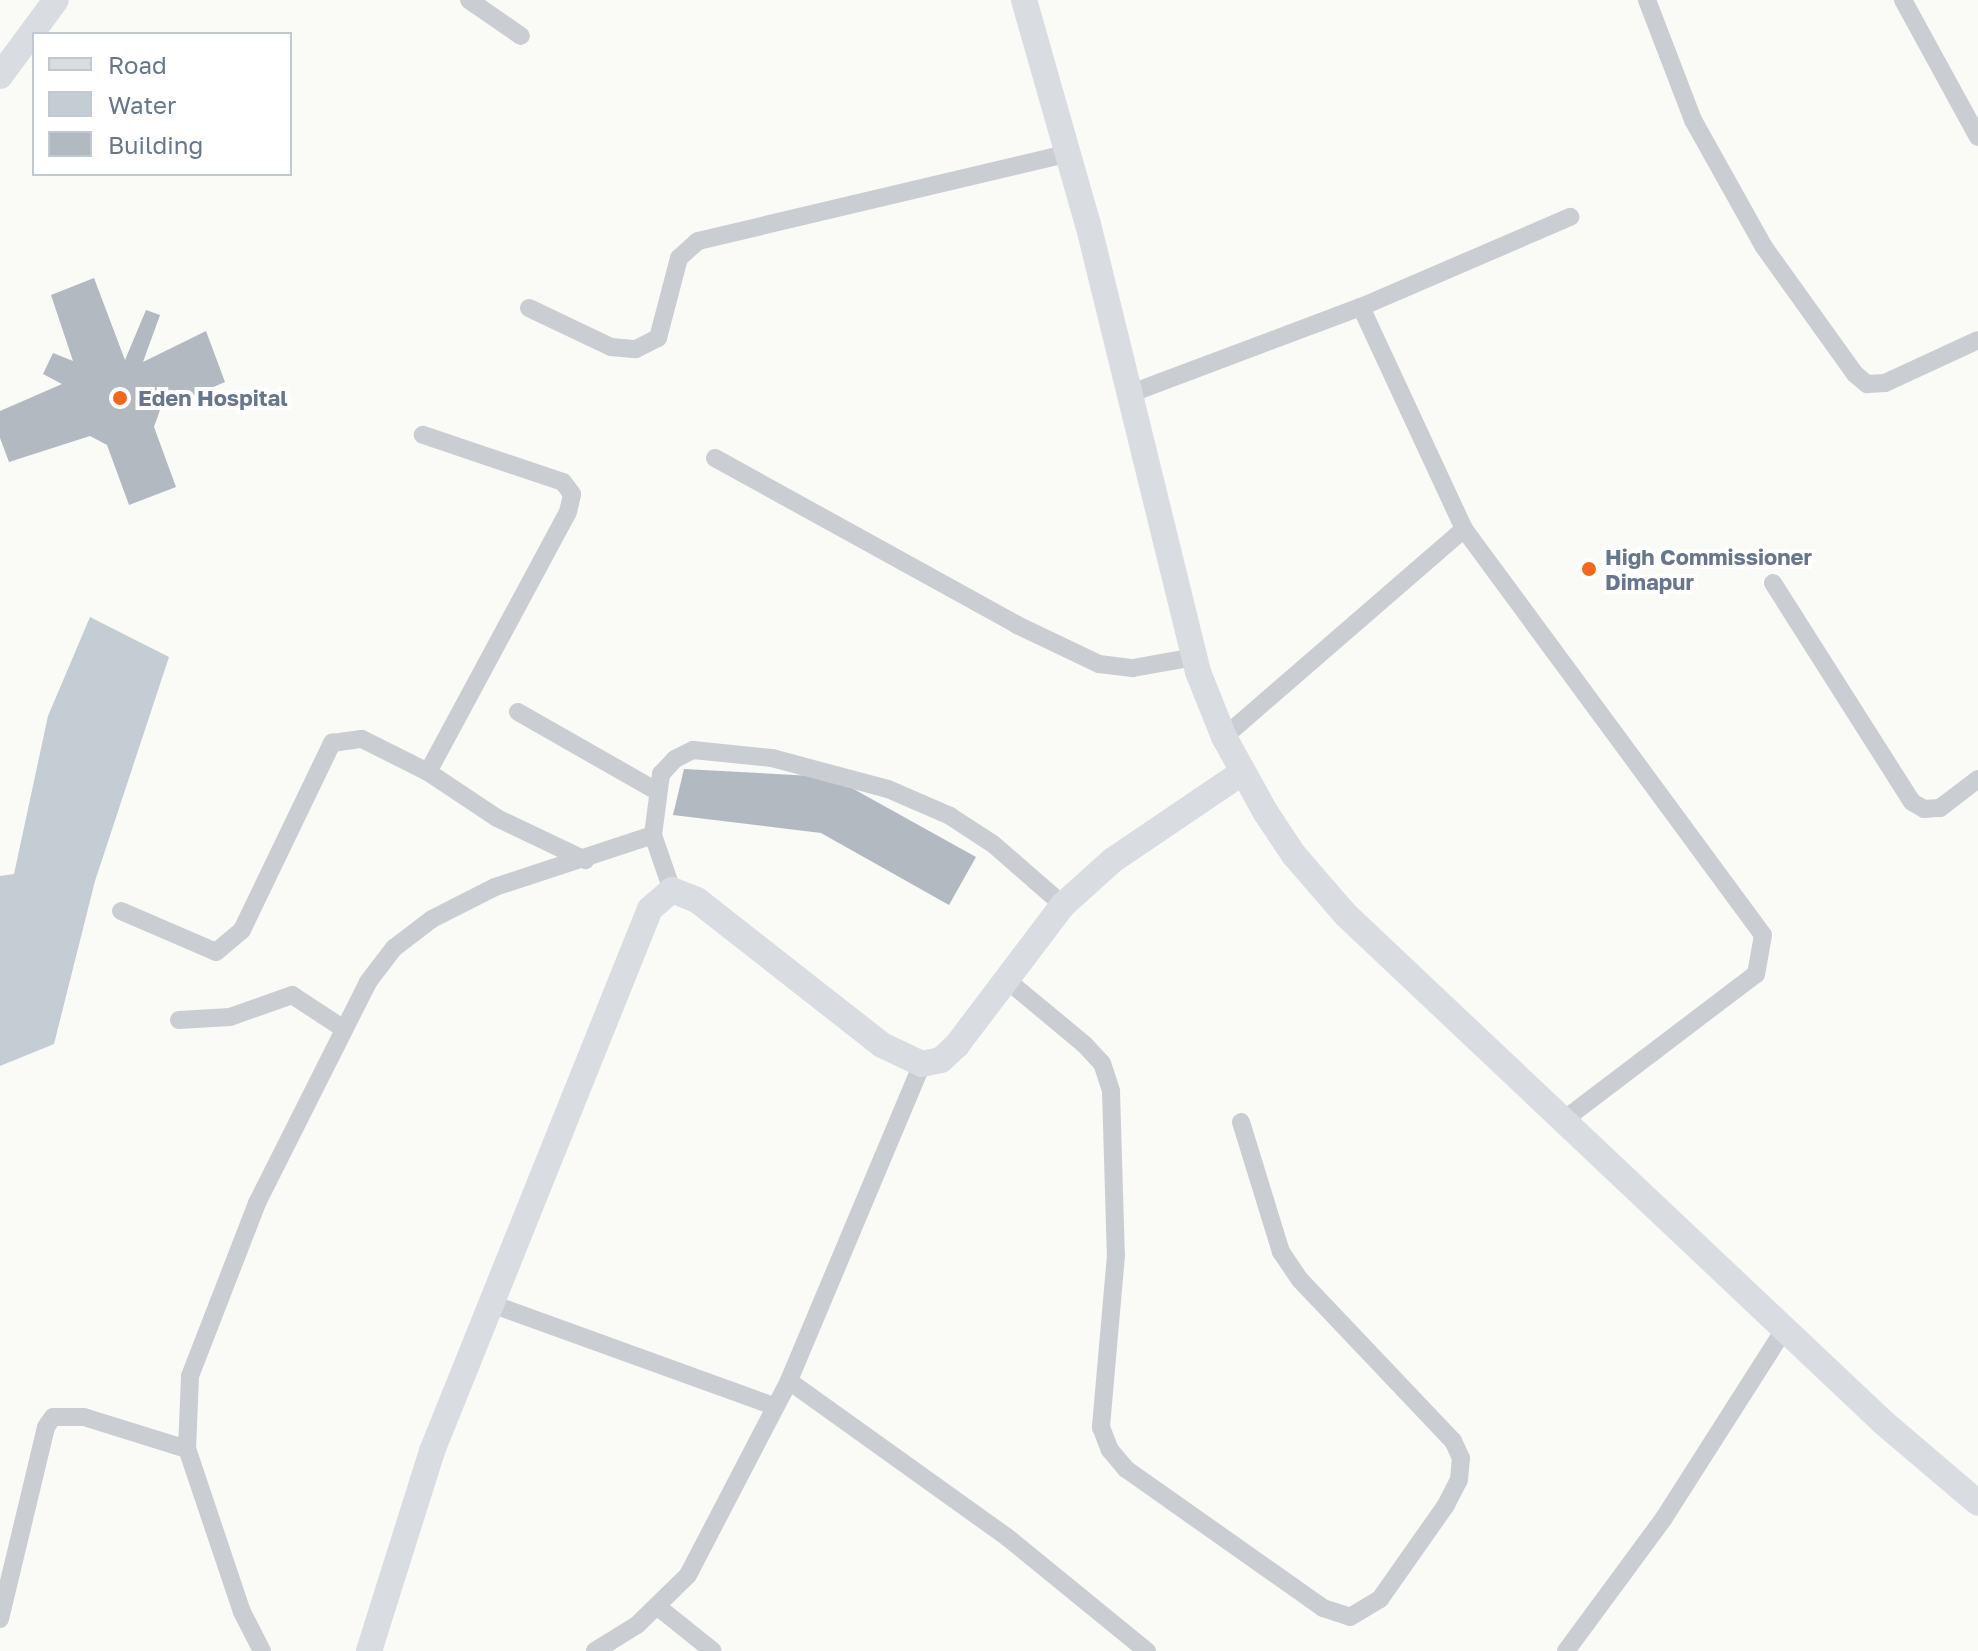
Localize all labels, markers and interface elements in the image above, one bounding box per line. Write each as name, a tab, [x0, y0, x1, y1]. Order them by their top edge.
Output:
legend	[32, 32, 292, 176]
text: Road	[108, 50, 167, 79]
text: Water	[108, 90, 176, 119]
text: Building	[108, 130, 203, 159]
place label: Eden Hospital	[138, 385, 288, 411]
marker: Eden Hospital	[109, 387, 131, 409]
place label: High Commissioner Dimapur	[1605, 543, 1812, 594]
marker: High Commissioner Dimapur	[1580, 560, 1598, 578]

